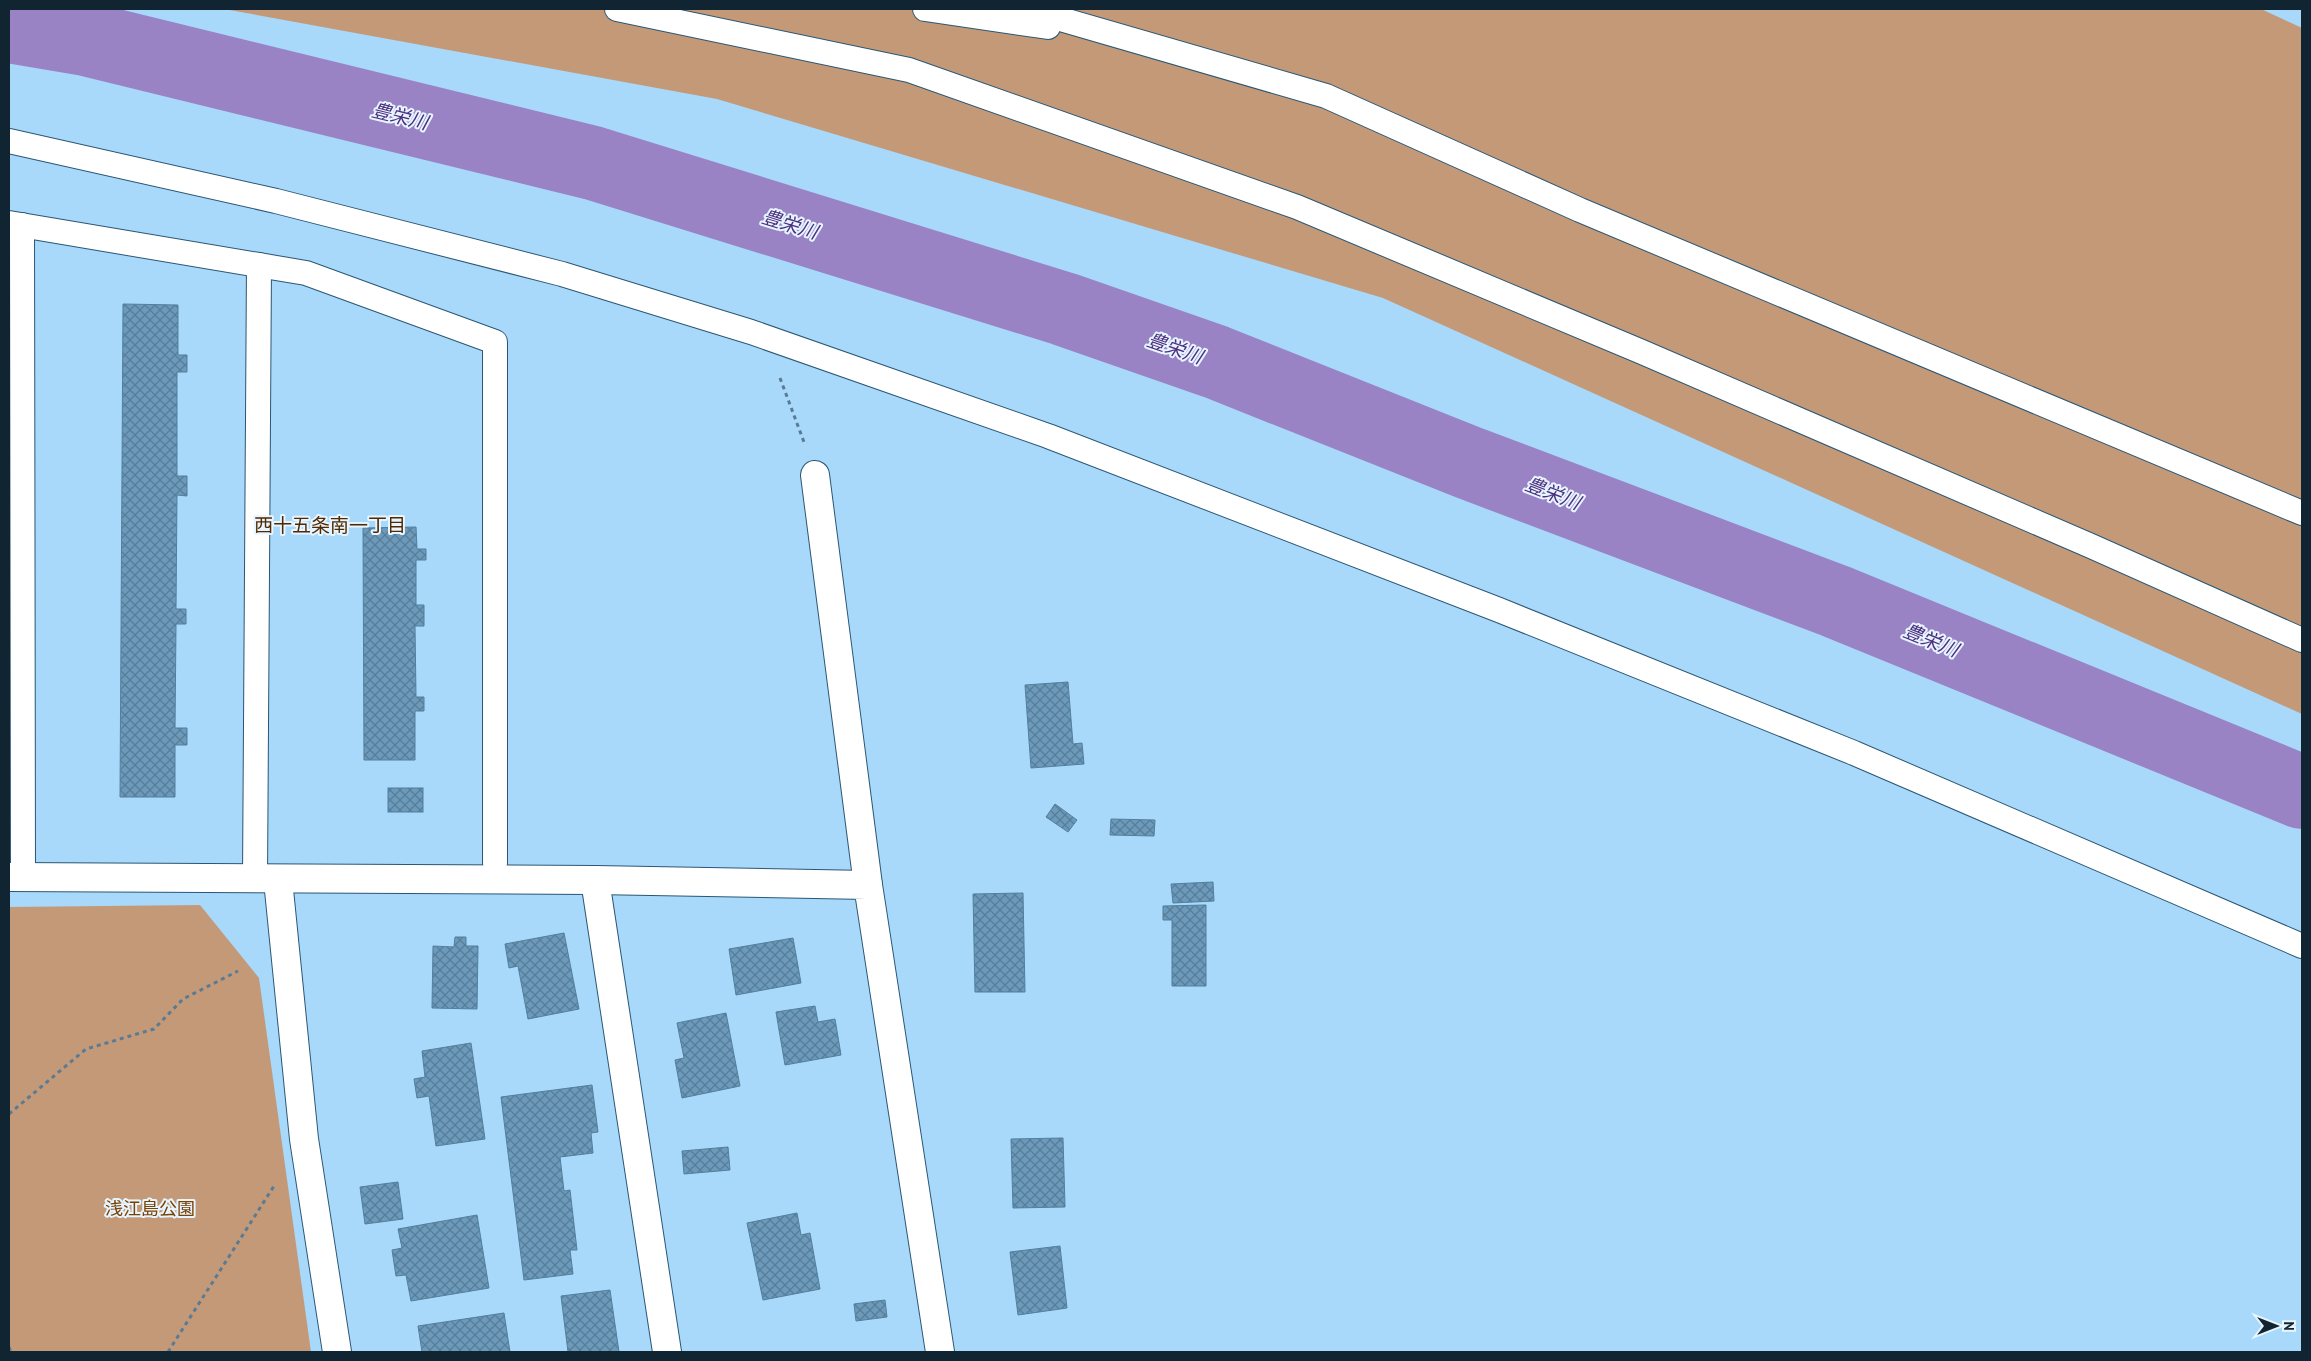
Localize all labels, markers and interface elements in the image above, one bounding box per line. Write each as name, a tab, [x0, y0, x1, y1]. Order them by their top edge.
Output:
water label: 豊栄川	[369, 97, 432, 135]
water label: 豊栄川	[759, 204, 823, 244]
water label: 豊栄川	[1144, 327, 1208, 369]
water label: 豊栄川	[1522, 472, 1586, 515]
district label: 西十五条南一丁目	[254, 513, 406, 537]
water label: 豊栄川	[1900, 618, 1964, 663]
park label: 浅江島公園	[105, 1197, 195, 1220]
north arrow	[2251, 1301, 2301, 1351]
text: N	[2280, 1321, 2298, 1331]

